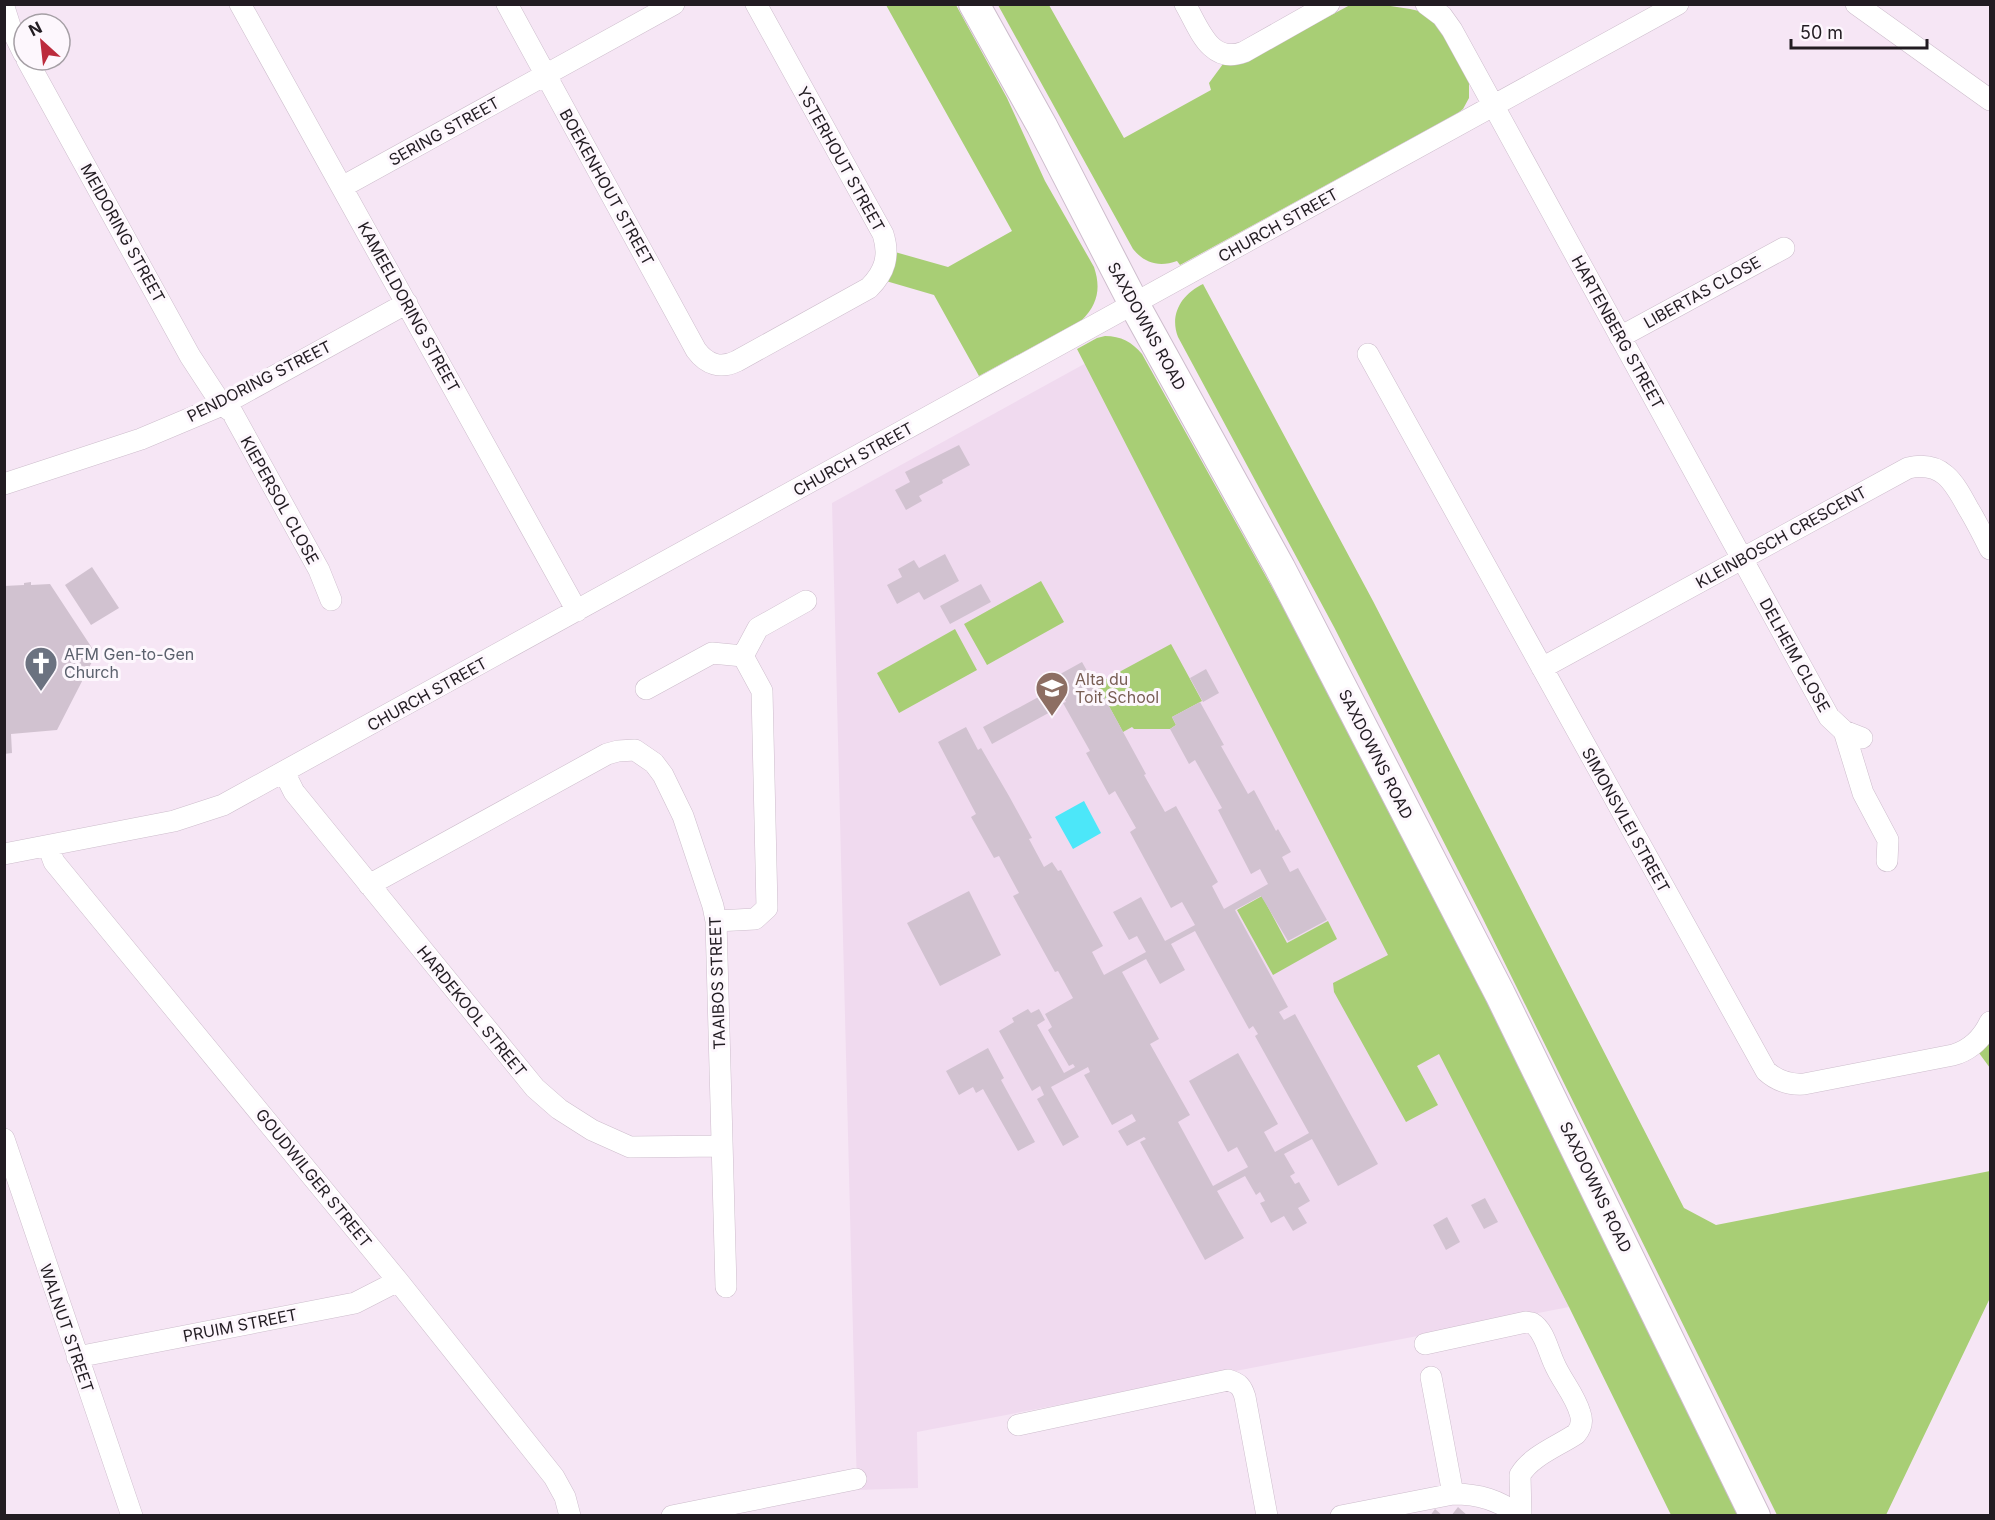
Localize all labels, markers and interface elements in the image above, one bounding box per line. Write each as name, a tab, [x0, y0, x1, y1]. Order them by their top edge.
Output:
north arrow	[12, 12, 72, 72]
scale bar	[1791, 12, 1928, 50]
text: N	[25, 17, 45, 40]
text: 50 m	[1800, 22, 1843, 43]
street label: YSTERHOUT STREET	[793, 83, 889, 235]
street label: SERING STREET	[385, 92, 503, 170]
street label: BOEKENHOUT STREET	[556, 105, 658, 269]
street label: MEIDORING STREET	[77, 160, 169, 306]
street label: CHURCH STREET	[1214, 184, 1342, 266]
street label: KAMEELDORING STREET	[354, 218, 464, 396]
street label: HARTENBERG STREET	[1567, 252, 1669, 412]
street label: LIBERTAS CLOSE	[1640, 252, 1764, 332]
street label: SAXDOWNS ROAD	[1104, 259, 1190, 393]
street label: PENDORING STREET	[184, 336, 334, 426]
street label: CHURCH STREET	[789, 418, 917, 500]
street label: KIEPERSOL CLOSE	[237, 433, 323, 567]
street label: KLEINBOSCH CRESCENT	[1692, 482, 1870, 592]
street label: DELHEIM CLOSE	[1755, 594, 1835, 716]
place label: AFM Gen-to-Gen Church	[64, 644, 194, 682]
church icon: AFM Gen-to-Gen Church	[23, 645, 59, 692]
street label: CHURCH STREET	[363, 653, 491, 735]
place label: Alta du Toit School	[1075, 669, 1159, 707]
school or university icon: Alta du Toit School	[1034, 670, 1070, 717]
street label: SAXDOWNS ROAD	[1335, 686, 1417, 822]
street label: SIMONSVLEI STREET	[1578, 744, 1674, 896]
street label: TAAIBOS STREET	[705, 916, 729, 1050]
street label: HARDEKOOL STREET	[413, 941, 531, 1081]
street label: GOUDWILGER STREET	[252, 1104, 376, 1252]
street label: SAXDOWNS ROAD	[1556, 1118, 1636, 1256]
street label: WALNUT STREET	[36, 1261, 98, 1395]
street label: PRUIM STREET	[181, 1304, 299, 1346]

